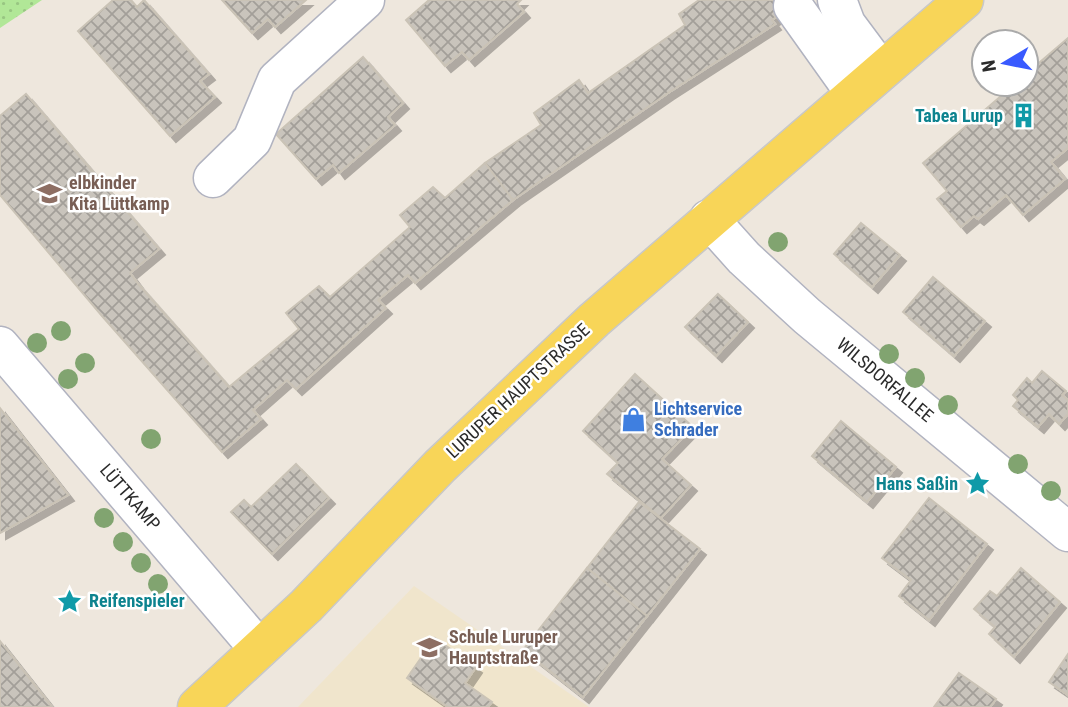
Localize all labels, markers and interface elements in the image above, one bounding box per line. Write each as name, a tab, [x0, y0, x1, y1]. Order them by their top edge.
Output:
north arrow	[970, 28, 1040, 98]
text: N	[976, 58, 1001, 74]
building icon: Tabea Lurup	[1009, 102, 1037, 130]
place label: Tabea Lurup	[915, 105, 1003, 126]
place label: elbkinder Kita Lüttkamp	[69, 172, 169, 214]
school or university icon: elbkinder Kita Lüttkamp	[35, 179, 63, 207]
street label: LURUPER HAUPTSTRASSE	[442, 319, 593, 462]
street label: WILSDORFALLEE	[833, 333, 938, 426]
place label: Lichtservice Schrader	[654, 398, 743, 440]
shop icon: Lichtservice Schrader	[620, 405, 648, 433]
street label: LÜTTKAMP	[96, 459, 165, 534]
place icon: Hans Saßin	[964, 470, 992, 498]
place label: Hans Saßin	[876, 473, 958, 494]
place icon: Reifenspieler	[55, 587, 83, 615]
place label: Reifenspieler	[89, 590, 185, 611]
place label: Schule Luruper Hauptstraße	[449, 626, 558, 668]
school or university icon: Schule Luruper Hauptstraße	[415, 633, 443, 661]

